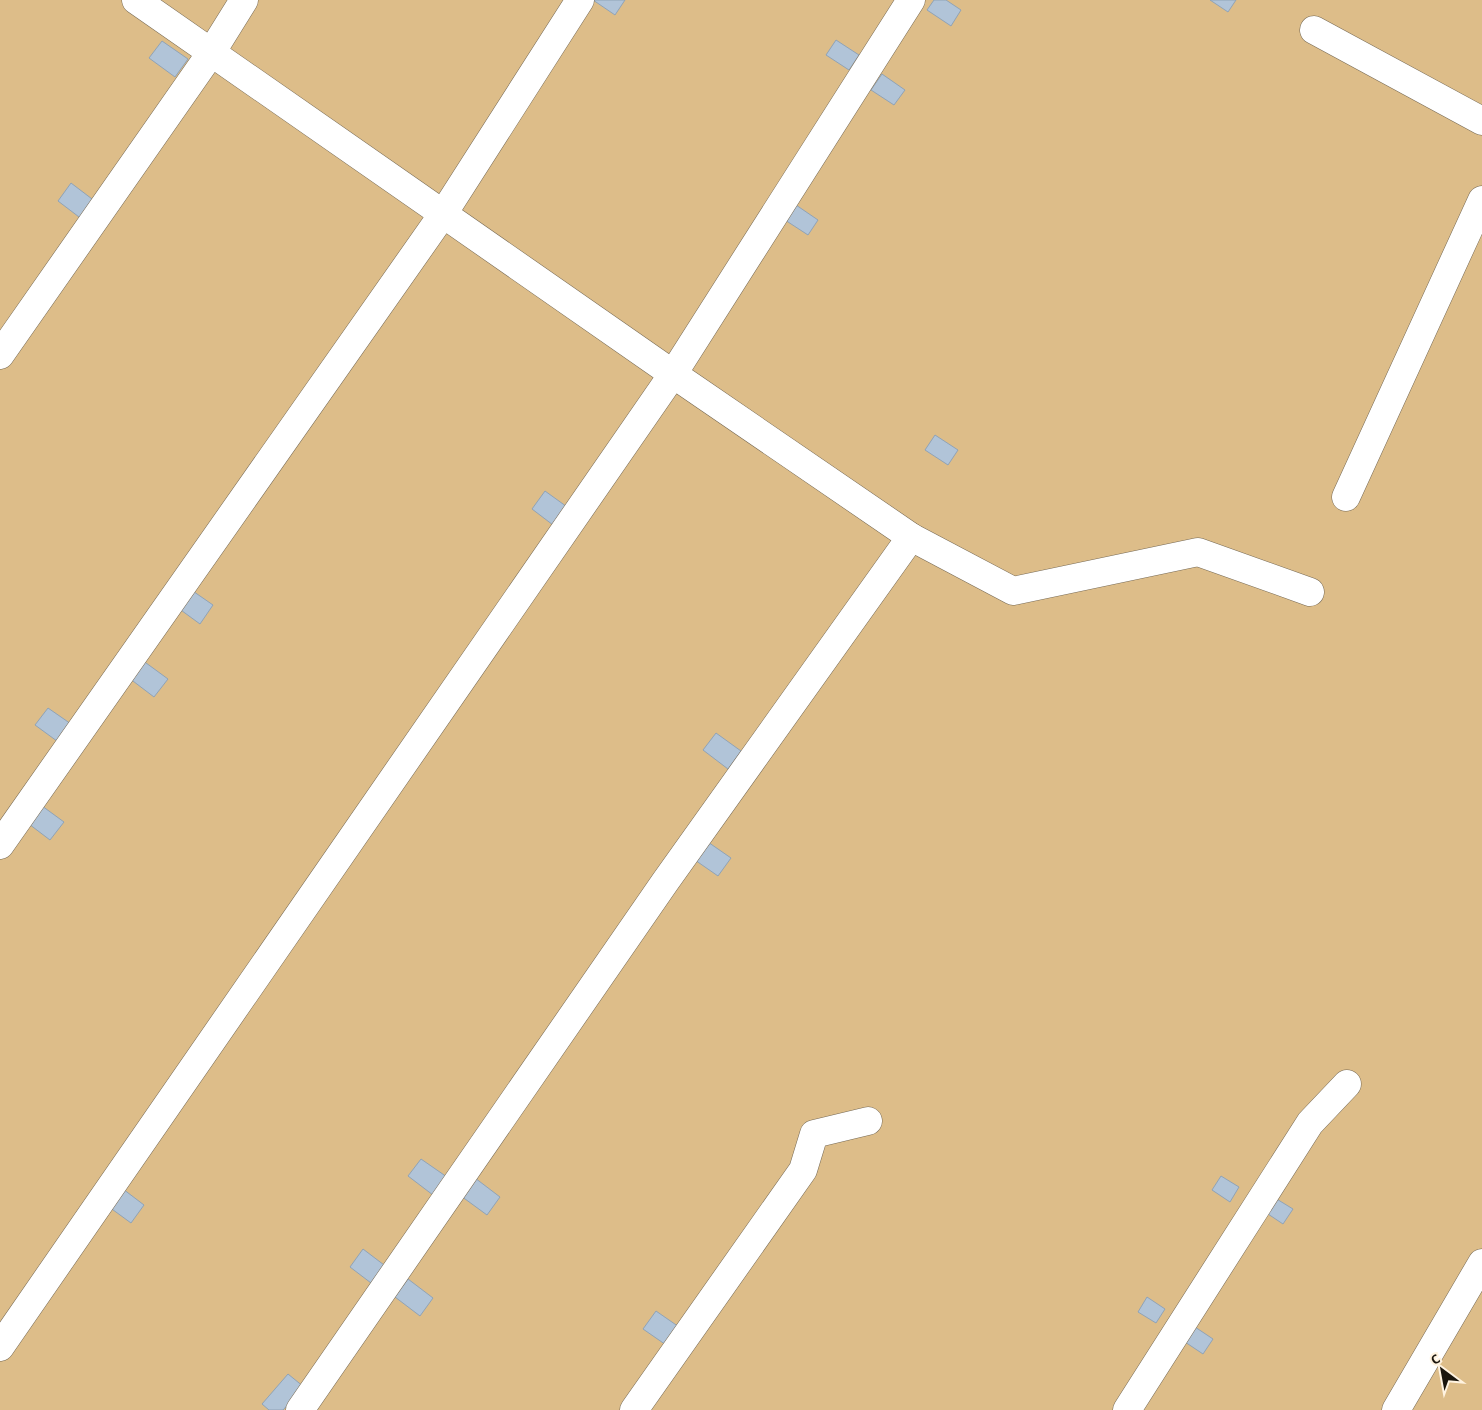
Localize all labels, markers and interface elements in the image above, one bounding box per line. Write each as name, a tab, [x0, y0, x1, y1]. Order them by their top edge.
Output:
north arrow	[1417, 1345, 1467, 1395]
text: С	[1429, 1352, 1443, 1368]

